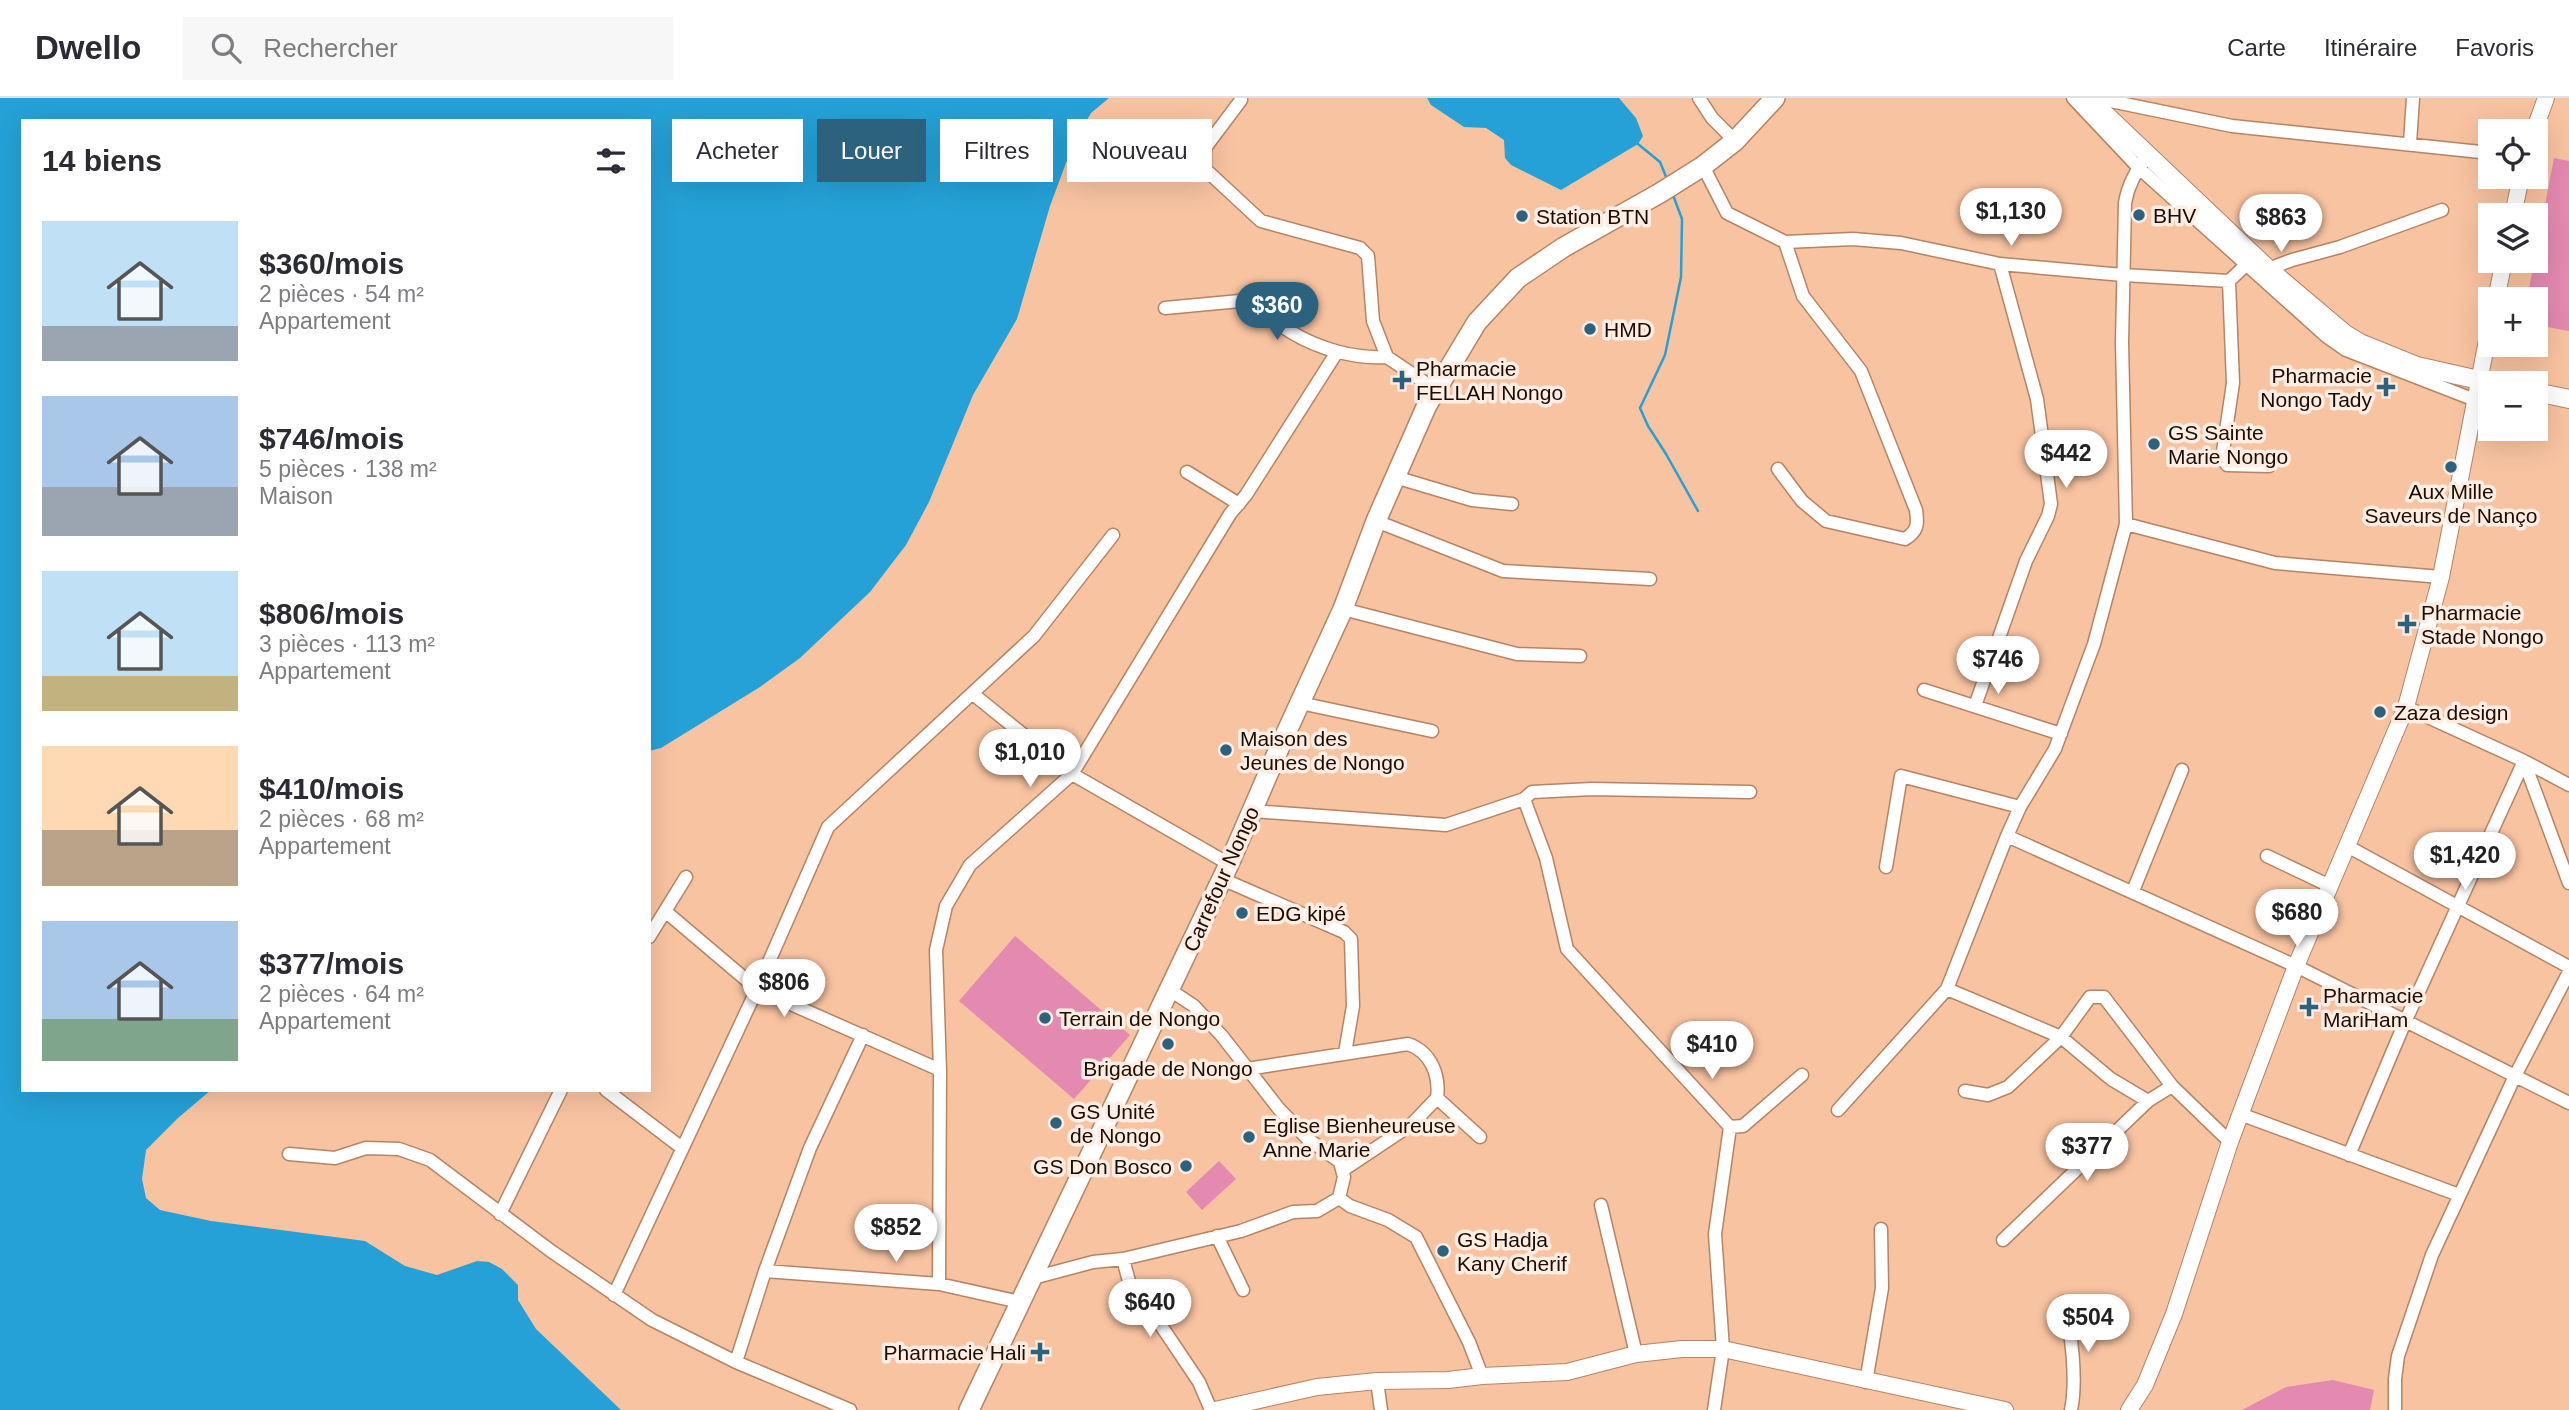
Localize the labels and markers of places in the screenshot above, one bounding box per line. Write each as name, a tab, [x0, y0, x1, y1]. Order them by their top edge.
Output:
pin: $1,130	[1954, 188, 2068, 248]
pin: $863	[2240, 194, 2322, 254]
place label: BHV	[2153, 204, 2196, 227]
place label: Station BTN	[1536, 205, 1649, 228]
marker: BHV	[2131, 207, 2147, 223]
marker: Station BTN	[1514, 208, 1530, 224]
pin: $360	[1236, 282, 1318, 342]
place label: HMD	[1604, 318, 1652, 341]
marker: HMD	[1582, 321, 1598, 337]
place label: Pharmacie FELLAH Nongo	[1416, 357, 1563, 404]
place label: Pharmacie Nongo Tady	[2260, 364, 2372, 411]
marker: Pharmacie FELLAH Nongo	[1394, 372, 1410, 388]
marker: Pharmacie Nongo Tady	[2378, 379, 2394, 395]
place label: GS Sainte Marie Nongo	[2168, 421, 2288, 468]
pin: $442	[2025, 430, 2107, 490]
marker: GS Sainte Marie Nongo	[2146, 436, 2162, 452]
marker: Aux Mille Saveurs de Nanço	[2443, 459, 2459, 475]
place label: Aux Mille Saveurs de Nanço	[2365, 480, 2537, 527]
place label: Pharmacie Stade Nongo	[2421, 601, 2544, 648]
marker: Pharmacie Stade Nongo	[2399, 616, 2415, 632]
pin: $746	[1957, 636, 2039, 696]
place label: Zaza design	[2394, 701, 2508, 724]
marker: Zaza design	[2372, 704, 2388, 720]
place label: Maison des Jeunes de Nongo	[1240, 727, 1405, 774]
pin: $1,010	[973, 730, 1087, 789]
marker: Maison des Jeunes de Nongo	[1218, 742, 1234, 758]
pin: $1,420	[2408, 832, 2522, 892]
pin: $680	[2256, 890, 2338, 949]
place label: EDG kipé	[1256, 902, 1346, 925]
marker: EDG kipé	[1234, 905, 1250, 921]
pin: $806	[743, 960, 825, 1019]
place label: Pharmacie MariHam	[2323, 984, 2423, 1031]
marker: Pharmacie MariHam	[2301, 999, 2317, 1015]
place label: Terrain de Nongo	[1059, 1007, 1220, 1030]
marker: Terrain de Nongo	[1037, 1010, 1053, 1026]
pin: $410	[1671, 1021, 1753, 1081]
marker: Brigade de Nongo	[1160, 1036, 1176, 1052]
place label: Brigade de Nongo	[1083, 1057, 1253, 1080]
place label: GS Unité de Nongo	[1070, 1100, 1161, 1147]
place label: Eglise Bienheureuse Anne Marie	[1263, 1114, 1456, 1161]
marker: GS Unité de Nongo	[1048, 1115, 1064, 1131]
pin: $377	[2046, 1124, 2128, 1183]
marker: Eglise Bienheureuse Anne Marie	[1241, 1129, 1257, 1145]
place label: GS Don Bosco	[1033, 1155, 1172, 1178]
marker: GS Don Bosco	[1178, 1158, 1194, 1174]
pin: $852	[855, 1204, 937, 1264]
place label: GS Hadja Kany Cherif	[1457, 1228, 1567, 1275]
marker: GS Hadja Kany Cherif	[1435, 1243, 1451, 1259]
pin: $640	[1109, 1280, 1191, 1339]
pin: $504	[2047, 1294, 2129, 1354]
place label: Pharmacie Hali	[884, 1341, 1026, 1364]
marker: Pharmacie Hali	[1032, 1344, 1048, 1360]

